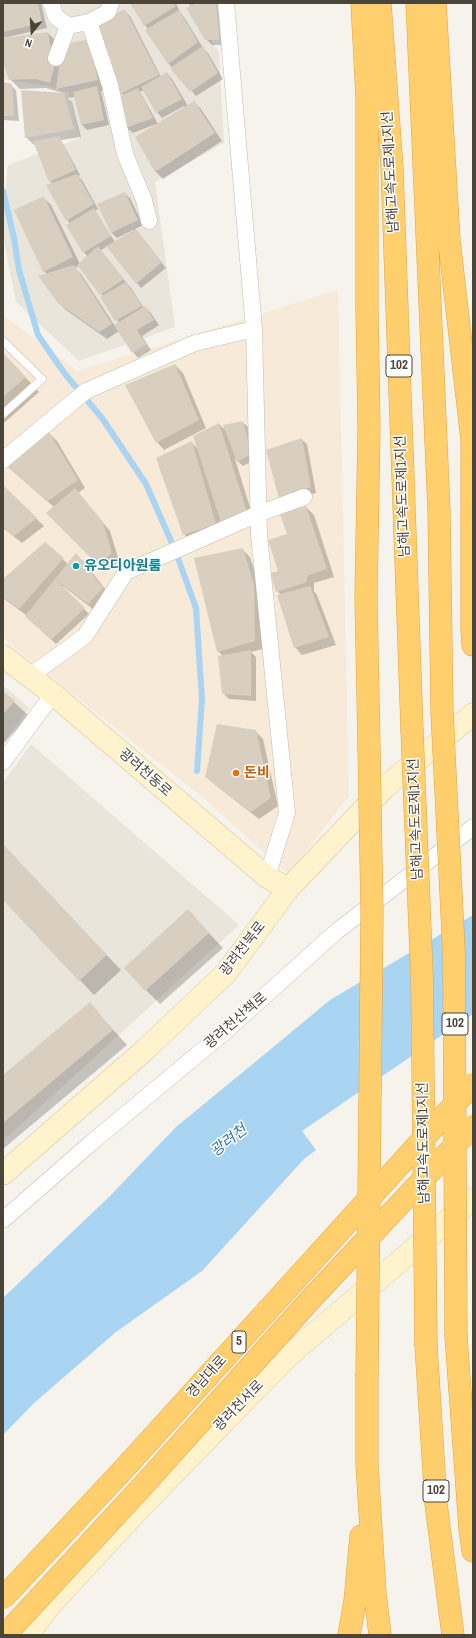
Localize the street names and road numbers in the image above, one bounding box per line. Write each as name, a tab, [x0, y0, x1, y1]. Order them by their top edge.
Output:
street label: 남해고속도로제1지선	[379, 110, 403, 234]
road number: 102	[386, 355, 412, 377]
street label: 남해고속도로제1지선	[392, 435, 414, 557]
street label: 광려천동로	[115, 746, 175, 800]
street label: 남해고속도로제1지선	[405, 758, 427, 880]
street label: 광려천북로	[217, 918, 269, 980]
street label: 광려천산책로	[201, 989, 271, 1053]
road number: 102	[442, 1013, 468, 1035]
street label: 남해고속도로제1지선	[415, 1082, 433, 1204]
road number: 5	[232, 1331, 246, 1353]
street label: 경남대로	[184, 1352, 230, 1402]
street label: 광려천서로	[211, 1377, 267, 1435]
road number: 102	[423, 1480, 449, 1502]

